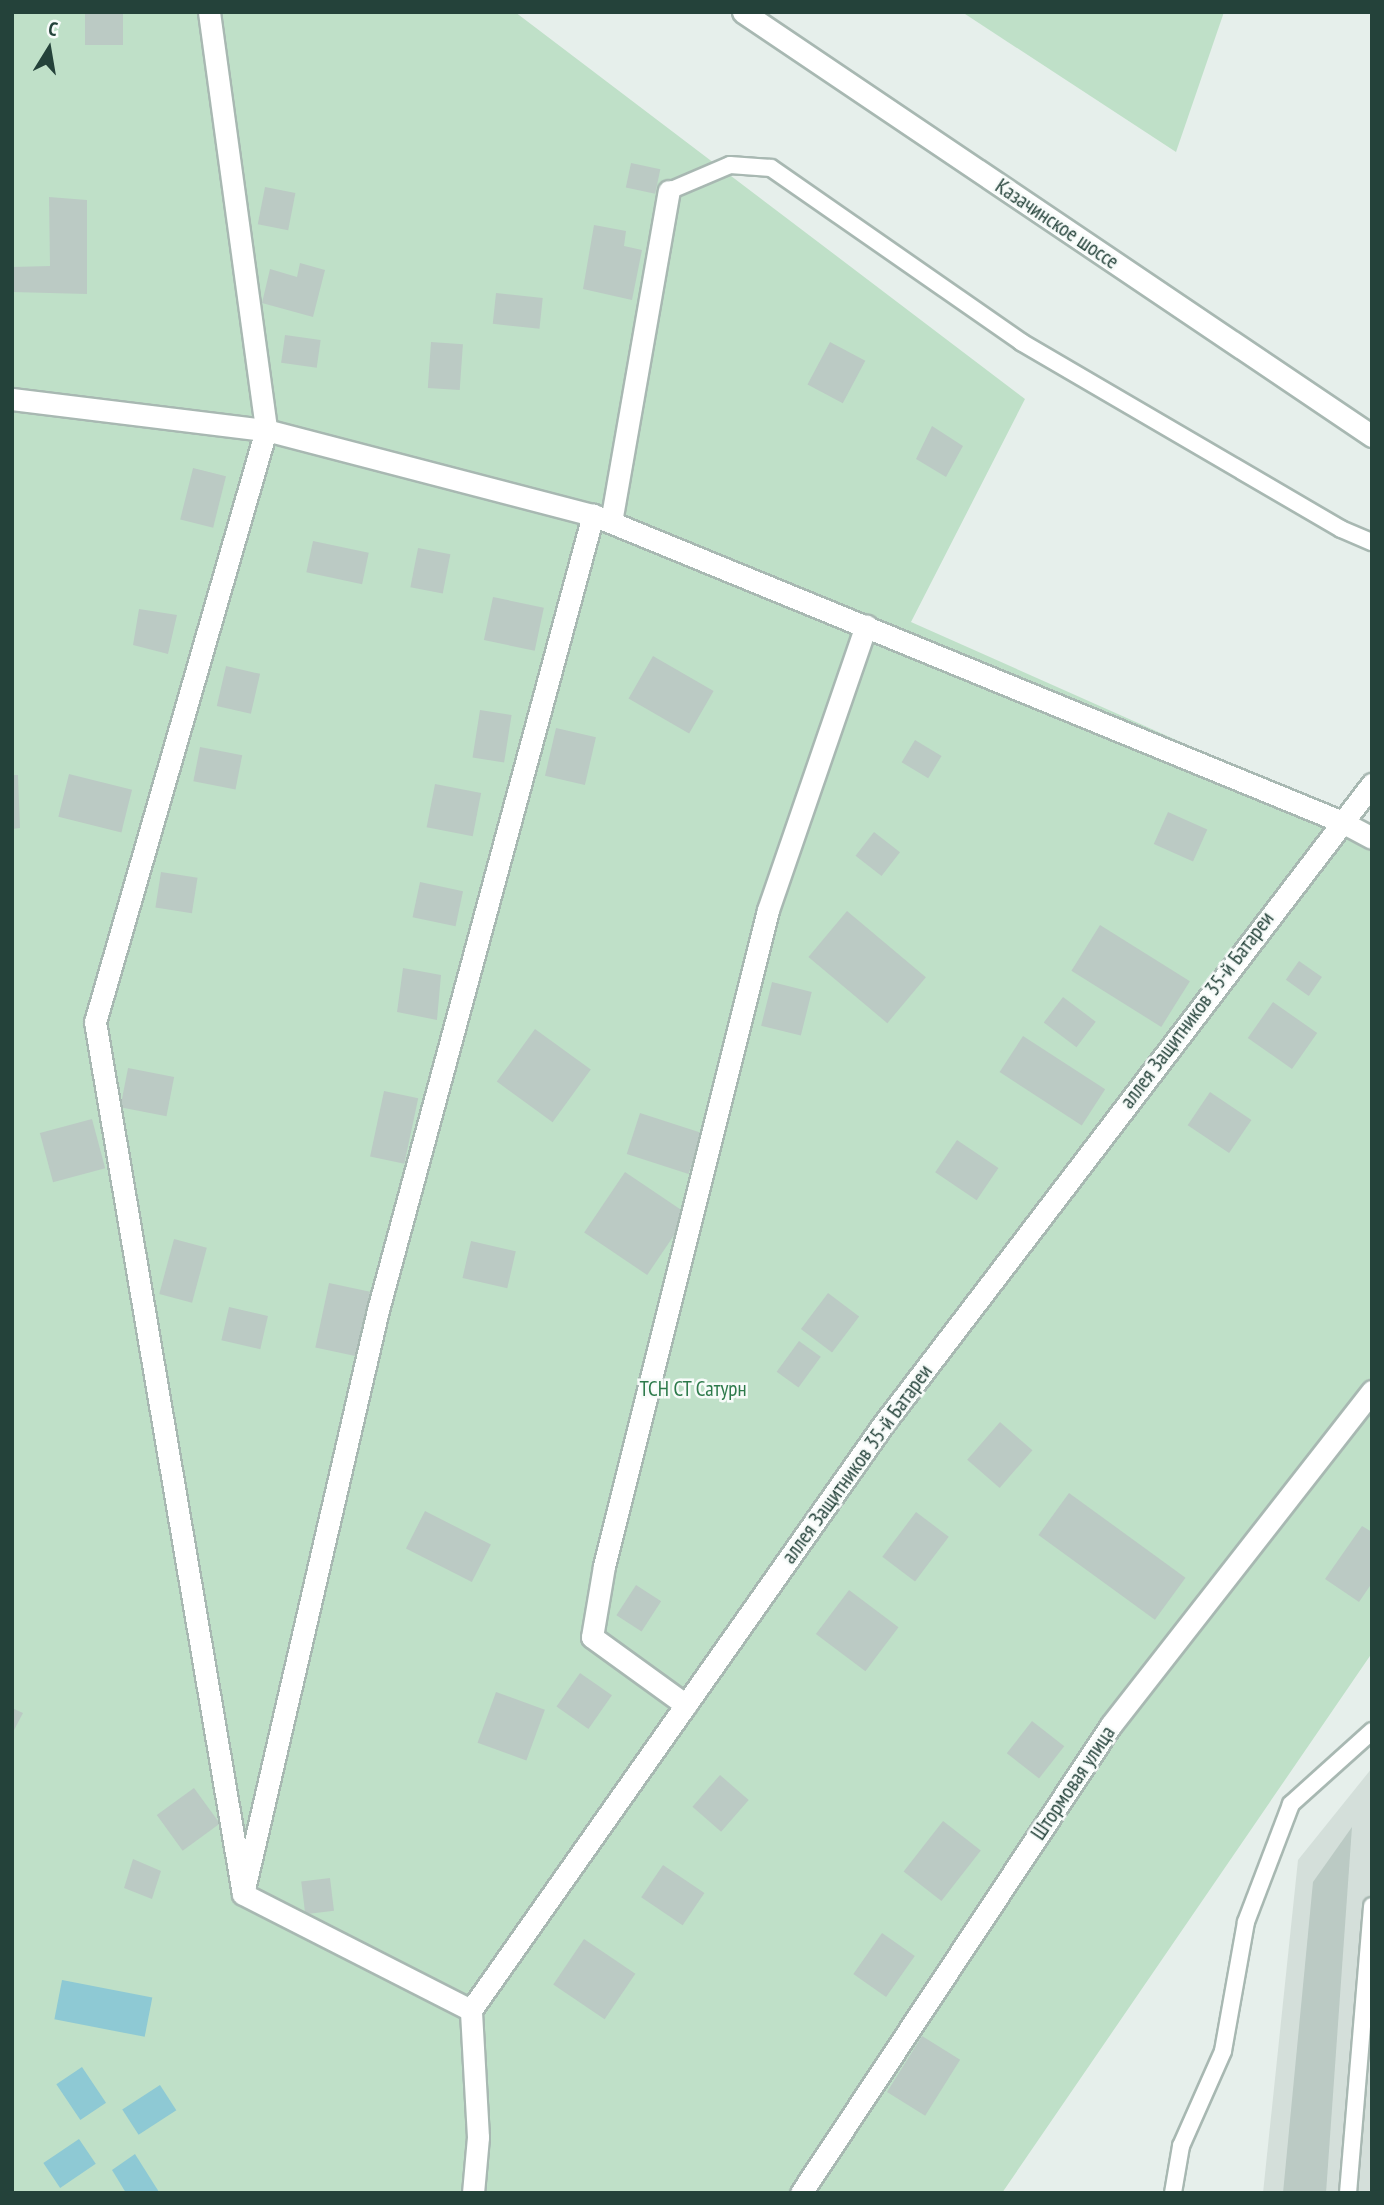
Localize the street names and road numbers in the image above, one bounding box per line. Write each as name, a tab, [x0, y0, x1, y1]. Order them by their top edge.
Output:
street label: Казачинское шоссе	[991, 173, 1123, 275]
street label: аллея Защитников 35-й Батареи	[1115, 907, 1279, 1113]
street label: аллея Защитников 35-й Батареи	[776, 1360, 938, 1568]
street label: Штормовая улица	[1026, 1721, 1120, 1845]

